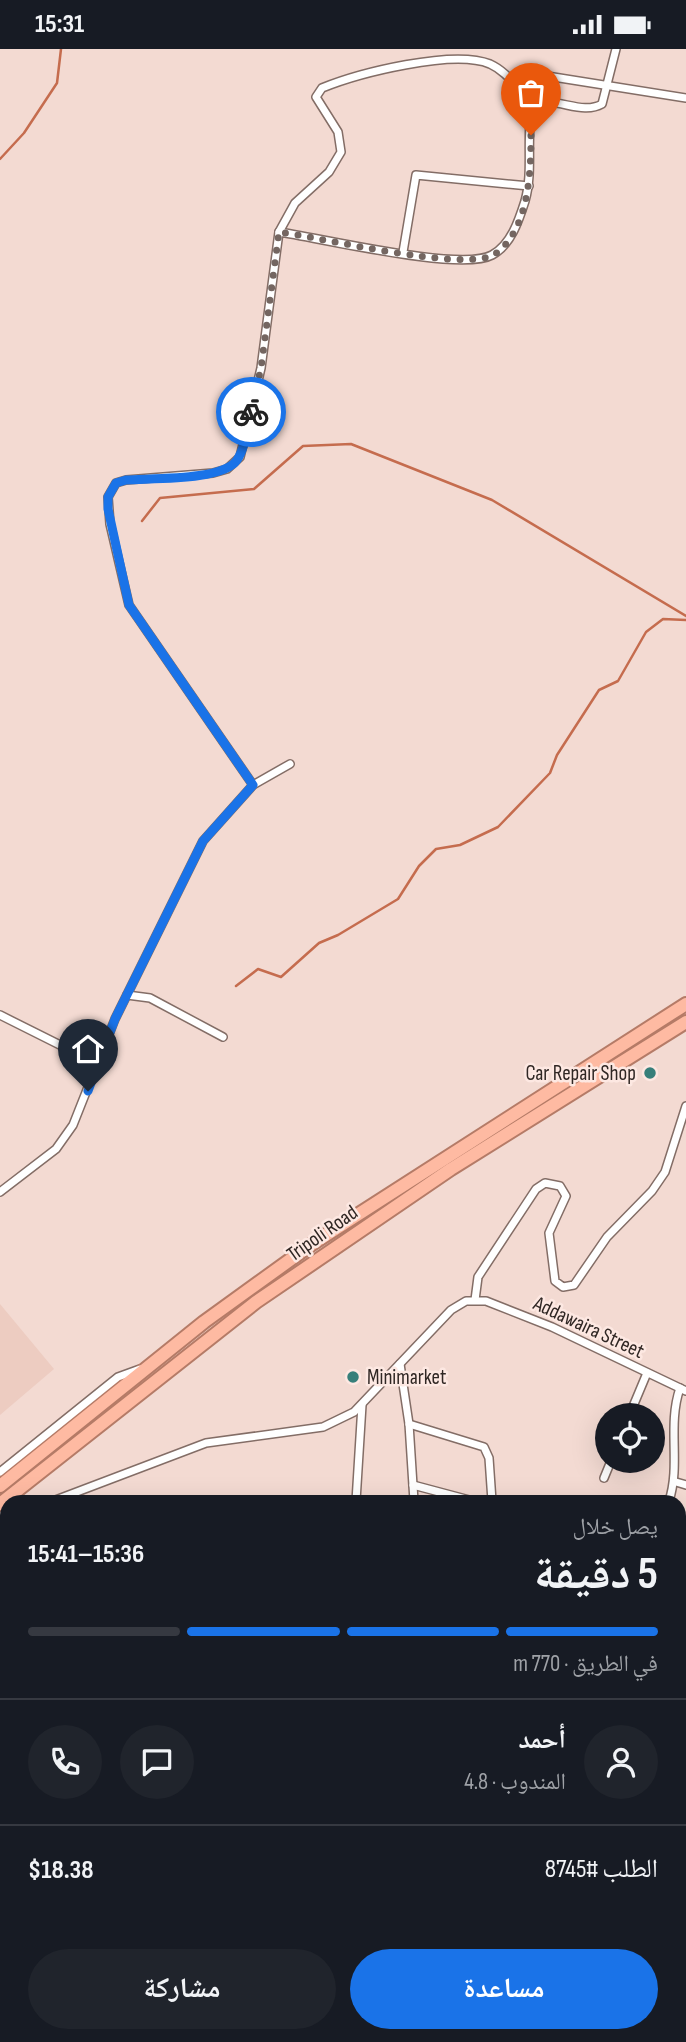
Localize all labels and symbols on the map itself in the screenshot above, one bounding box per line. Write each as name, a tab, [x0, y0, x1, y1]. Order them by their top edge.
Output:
pin	[501, 63, 561, 135]
courier	[216, 377, 286, 447]
pin	[58, 1019, 118, 1091]
place label: Car Repair Shop	[525, 1061, 636, 1086]
marker: Car Repair Shop	[642, 1065, 658, 1081]
street label: Tripoli Road	[282, 1200, 363, 1267]
street label: Addawaira Street	[529, 1291, 648, 1364]
place label: Minimarket	[367, 1365, 446, 1390]
marker: Minimarket	[345, 1369, 361, 1385]

